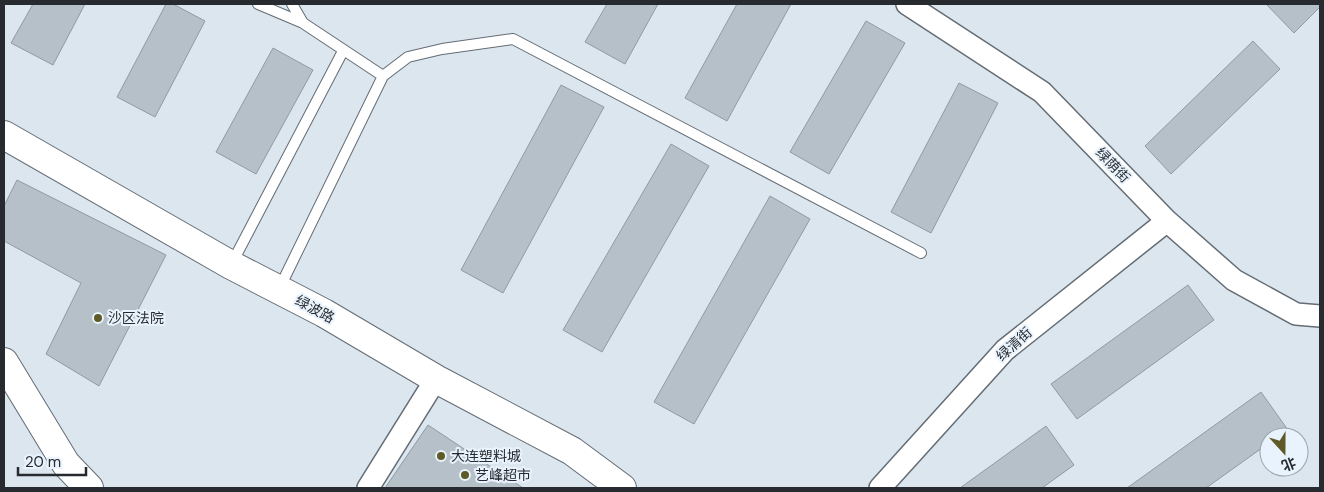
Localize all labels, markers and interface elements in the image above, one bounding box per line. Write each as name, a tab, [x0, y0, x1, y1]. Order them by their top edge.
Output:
street label: 绿荫街	[1092, 144, 1134, 186]
street label: 绿波路	[292, 291, 338, 327]
place label: 沙区法院	[108, 309, 164, 327]
marker: 沙区法院	[92, 312, 104, 324]
street label: 绿清街	[992, 323, 1036, 365]
north arrow	[1259, 427, 1309, 477]
scale bar	[18, 444, 85, 476]
place label: 大连塑料城	[451, 447, 521, 465]
marker: 大连塑料城	[435, 450, 447, 462]
text: 20 m	[25, 452, 61, 472]
text: 北	[1279, 453, 1298, 475]
place label: 艺峰超市	[475, 466, 531, 484]
marker: 艺峰超市	[459, 469, 471, 481]

